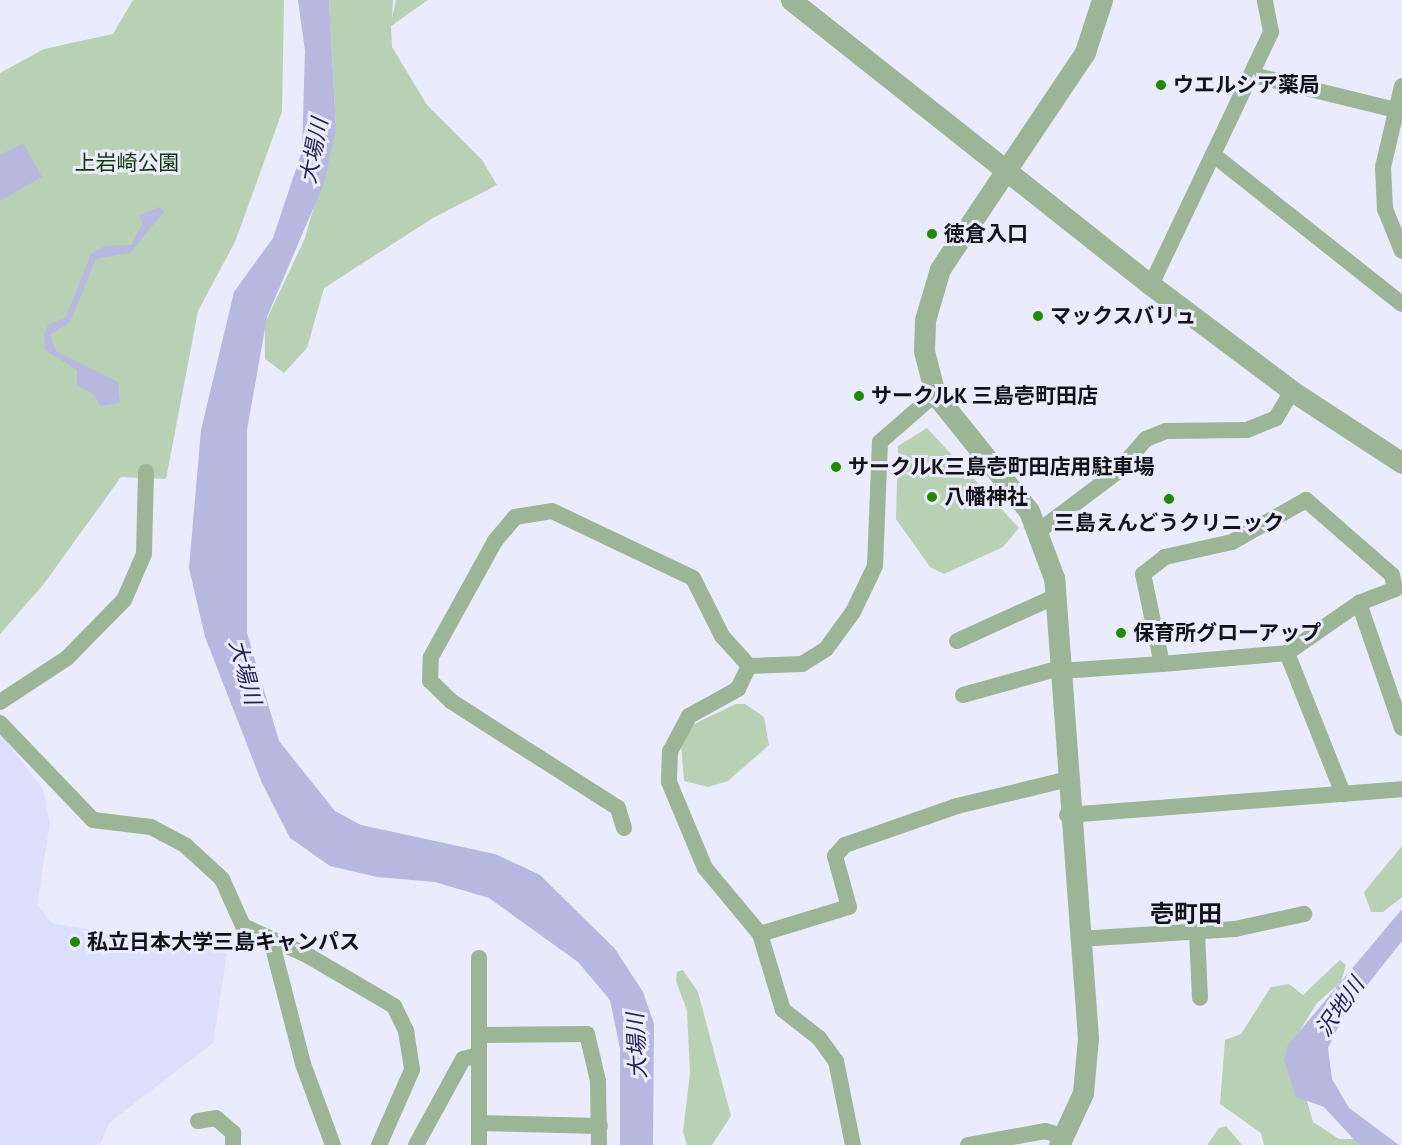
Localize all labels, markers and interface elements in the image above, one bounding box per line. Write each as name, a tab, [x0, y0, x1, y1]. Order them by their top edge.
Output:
place label: ウエルシア薬局	[1173, 72, 1320, 98]
marker: ウエルシア薬局	[1154, 78, 1168, 92]
water label: 大場川	[295, 116, 333, 186]
park label: 上岩崎公園	[75, 150, 179, 176]
place label: 徳倉入口	[944, 221, 1028, 247]
marker: 徳倉入口	[925, 227, 939, 241]
place label: マックスバリュ	[1050, 303, 1197, 329]
marker: マックスバリュ	[1031, 309, 1045, 323]
place label: サークルK 三島壱町田店	[871, 383, 1099, 409]
marker: サークルK 三島壱町田店	[852, 389, 866, 403]
place label: サークルK三島壱町田店用駐車場	[848, 454, 1155, 480]
marker: サークルK三島壱町田店用駐車場	[829, 460, 843, 474]
place label: 八幡神社	[944, 484, 1028, 510]
marker: 八幡神社	[925, 490, 939, 504]
marker: 三島えんどうクリニック	[1160, 490, 1178, 508]
place label: 三島えんどうクリニック	[1054, 510, 1284, 536]
place label: 保育所グローアップ	[1133, 620, 1322, 646]
marker: 保育所グローアップ	[1114, 626, 1128, 640]
water label: 大場川	[224, 637, 266, 707]
district label: 壱町田	[1150, 900, 1222, 928]
place label: 私立日本大学三島キャンパス	[87, 929, 360, 955]
marker: 私立日本大学三島キャンパス	[68, 935, 82, 949]
water label: 沢地川	[1310, 972, 1370, 1042]
water label: 大場川	[622, 1012, 652, 1080]

